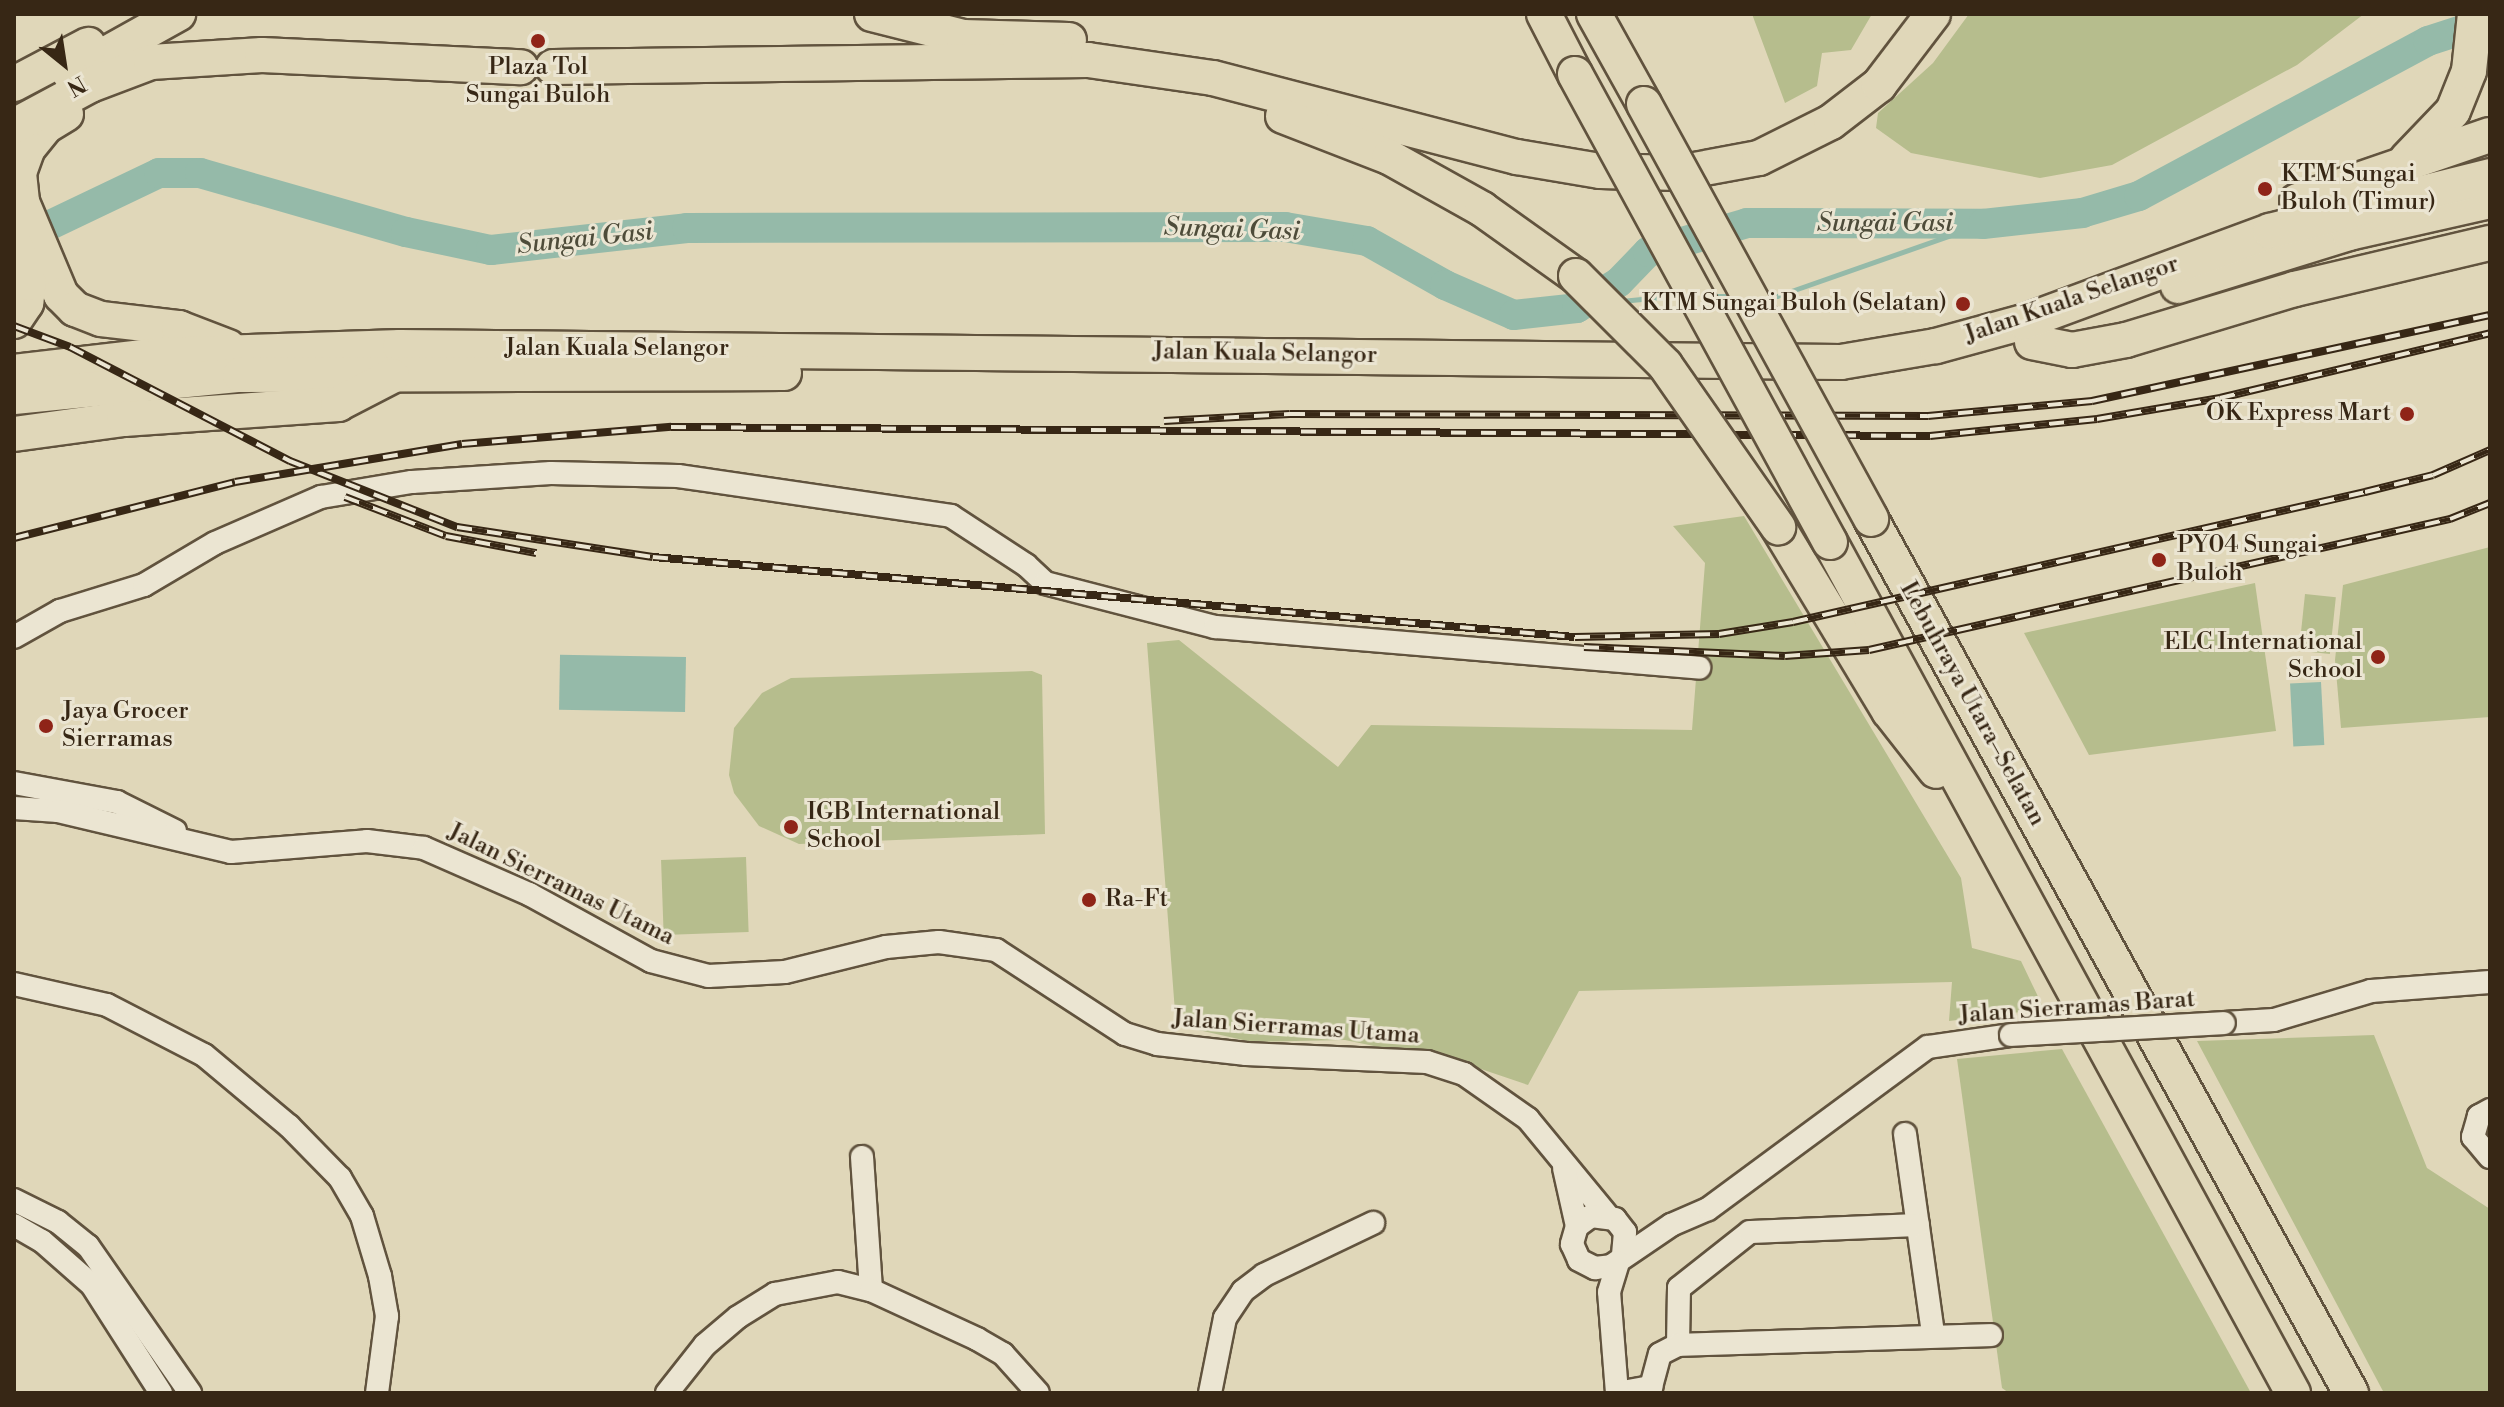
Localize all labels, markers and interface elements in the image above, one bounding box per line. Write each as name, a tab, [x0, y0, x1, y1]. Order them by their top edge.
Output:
north arrow	[24, 24, 104, 104]
marker: Plaza Tol Sungai Buloh	[529, 32, 547, 50]
place label: Plaza Tol Sungai Buloh	[466, 54, 610, 110]
text: N	[62, 69, 91, 101]
place label: KTM Sungai Buloh (Timur)	[2281, 161, 2436, 217]
marker: KTM Sungai Buloh (Timur)	[2256, 180, 2274, 198]
water label: Sungai Gasi	[1817, 208, 1953, 240]
water label: Sungai Gasi	[1163, 212, 1301, 248]
water label: Sungai Gasi	[515, 216, 655, 262]
street label: Jalan Kuala Selangor	[1961, 250, 2183, 350]
place label: KTM Sungai Buloh (Selatan)	[1642, 290, 1947, 318]
marker: KTM Sungai Buloh (Selatan)	[1954, 295, 1972, 313]
street label: Jalan Kuala Selangor	[505, 335, 729, 363]
street label: Jalan Kuala Selangor	[1153, 338, 1377, 370]
place label: OK Express Mart	[2206, 400, 2391, 428]
marker: OK Express Mart	[2398, 405, 2416, 423]
place label: PY04 Sungai Buloh	[2177, 532, 2318, 588]
marker: PY04 Sungai Buloh	[2148, 549, 2170, 571]
street label: Lebuhraya Utara–Selatan	[1893, 577, 2051, 831]
place label: ELC International School	[2164, 629, 2362, 685]
marker: ELC International School	[2369, 648, 2387, 666]
place label: Jaya Grocer Sierramas	[62, 698, 189, 754]
marker: Jaya Grocer Sierramas	[37, 717, 55, 735]
place label: IGB International School	[807, 799, 1000, 855]
street label: Jalan Sierramas Utama	[443, 818, 679, 952]
marker: IGB International School	[782, 818, 800, 836]
place label: Ra-Ft	[1105, 886, 1168, 914]
marker: Ra-Ft	[1080, 891, 1098, 909]
street label: Jalan Sierramas Barat	[1958, 985, 2196, 1031]
street label: Jalan Sierramas Utama	[1171, 1005, 1421, 1051]

